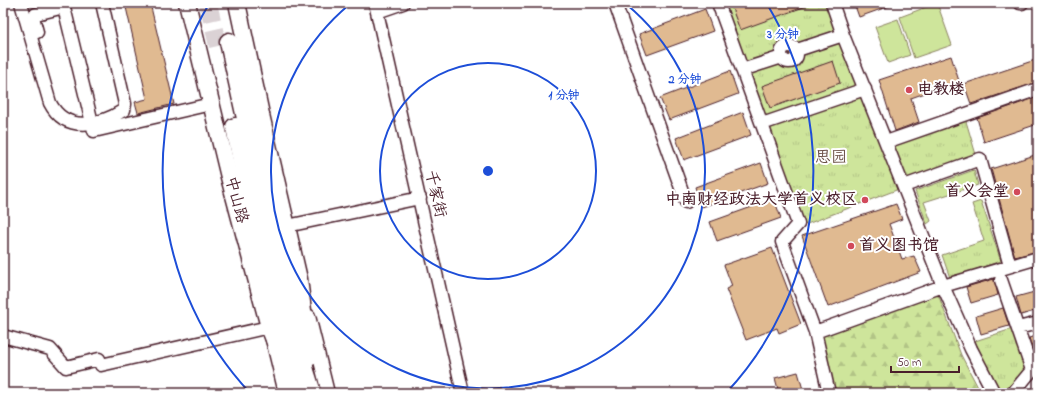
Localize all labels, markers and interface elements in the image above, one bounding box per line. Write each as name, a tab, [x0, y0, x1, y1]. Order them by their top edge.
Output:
text: 3 分钟	[766, 26, 799, 44]
text: 2 分钟	[668, 71, 701, 89]
place label: 电教楼	[917, 78, 965, 102]
marker: 电教楼	[904, 85, 914, 95]
text: 1 分钟	[549, 87, 579, 105]
park label: 思园	[815, 146, 847, 170]
centre of rings	[481, 164, 495, 178]
street label: 千家街	[418, 168, 452, 220]
street label: 中山路	[218, 174, 254, 226]
place label: 首义会堂	[945, 180, 1009, 204]
marker: 首义会堂	[1012, 187, 1022, 197]
place label: 中南财经政法大学首义校区	[665, 188, 857, 212]
marker: 中南财经政法大学首义校区	[860, 195, 870, 205]
place label: 首义图书馆	[859, 234, 939, 258]
marker: 首义图书馆	[846, 241, 856, 251]
scale bar	[891, 348, 959, 374]
text: 50 m	[897, 354, 921, 372]

